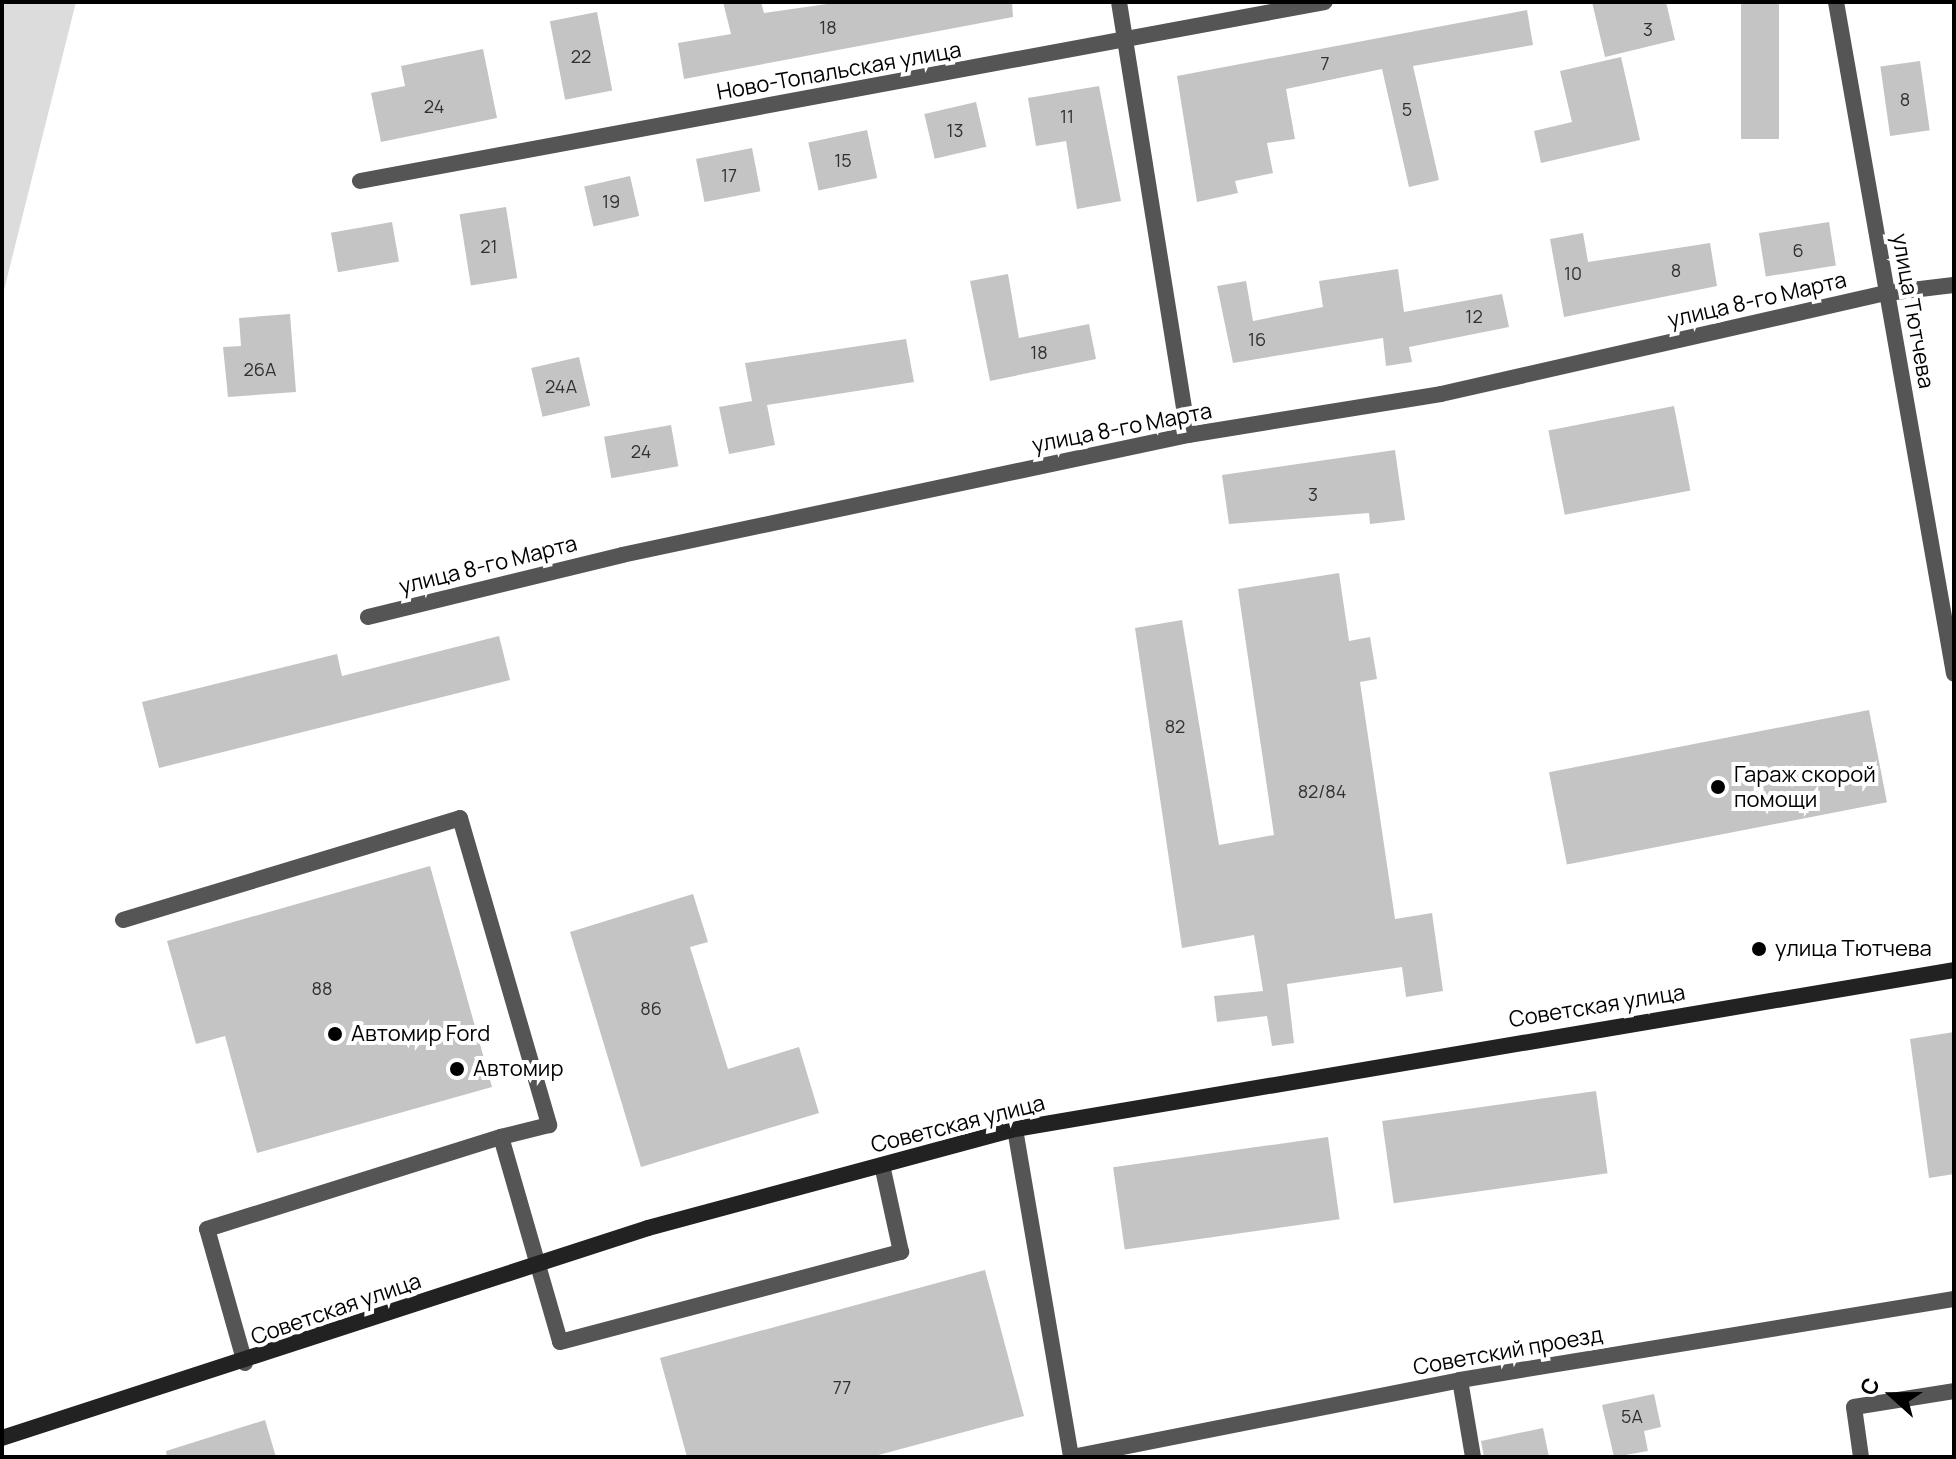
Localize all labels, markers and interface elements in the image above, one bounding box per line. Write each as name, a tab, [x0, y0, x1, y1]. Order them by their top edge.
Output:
house number: 18	[819, 16, 837, 38]
house number: 3	[1643, 18, 1653, 40]
street label: Ново-Топальская улица	[715, 36, 963, 106]
house number: 22	[571, 45, 591, 67]
house number: 7	[1320, 52, 1330, 74]
house number: 8	[1900, 88, 1910, 110]
house number: 24	[424, 95, 444, 117]
house number: 5	[1402, 98, 1412, 120]
house number: 11	[1060, 105, 1074, 127]
house number: 13	[947, 119, 963, 141]
house number: 15	[834, 149, 852, 171]
house number: 17	[721, 164, 737, 186]
house number: 19	[602, 190, 620, 212]
street label: улица Тютчева	[1886, 232, 1940, 390]
house number: 21	[480, 235, 498, 257]
house number: 6	[1792, 239, 1804, 261]
house number: 8	[1671, 259, 1681, 281]
house number: 10	[1564, 262, 1582, 284]
street label: улица 8-го Марта	[1665, 267, 1849, 333]
house number: 12	[1465, 305, 1483, 327]
house number: 16	[1248, 328, 1266, 350]
house number: 18	[1030, 341, 1048, 363]
house number: 26А	[244, 358, 276, 380]
house number: 24А	[545, 375, 577, 397]
street label: улица 8-го Марта	[1030, 398, 1214, 458]
house number: 24	[631, 440, 651, 462]
house number: 3	[1308, 483, 1318, 505]
street label: улица 8-го Марта	[396, 530, 580, 600]
house number: 82	[1165, 715, 1185, 737]
place label: Гараж скорой помощи	[1734, 761, 1876, 812]
marker: Гараж скорой помощи	[1709, 778, 1727, 796]
house number: 82/84	[1298, 780, 1346, 802]
place label: улица Тютчева	[1775, 936, 1932, 962]
marker: улица Тютчева	[1750, 940, 1768, 958]
house number: 88	[312, 977, 332, 999]
street label: Советская улица	[1507, 979, 1687, 1033]
house number: 86	[640, 997, 662, 1019]
place label: Автомир Ford	[351, 1021, 490, 1047]
marker: Автомир Ford	[326, 1025, 344, 1043]
place label: Автомир	[473, 1056, 563, 1082]
marker: Автомир	[448, 1060, 466, 1078]
street label: Советская улица	[868, 1090, 1048, 1158]
street label: Советская улица	[247, 1268, 425, 1350]
street label: Советский проезд	[1411, 1321, 1605, 1381]
north arrow	[1852, 1355, 1932, 1435]
text: С	[1853, 1373, 1887, 1399]
house number: 77	[833, 1376, 851, 1398]
house number: 5А	[1621, 1405, 1643, 1427]

